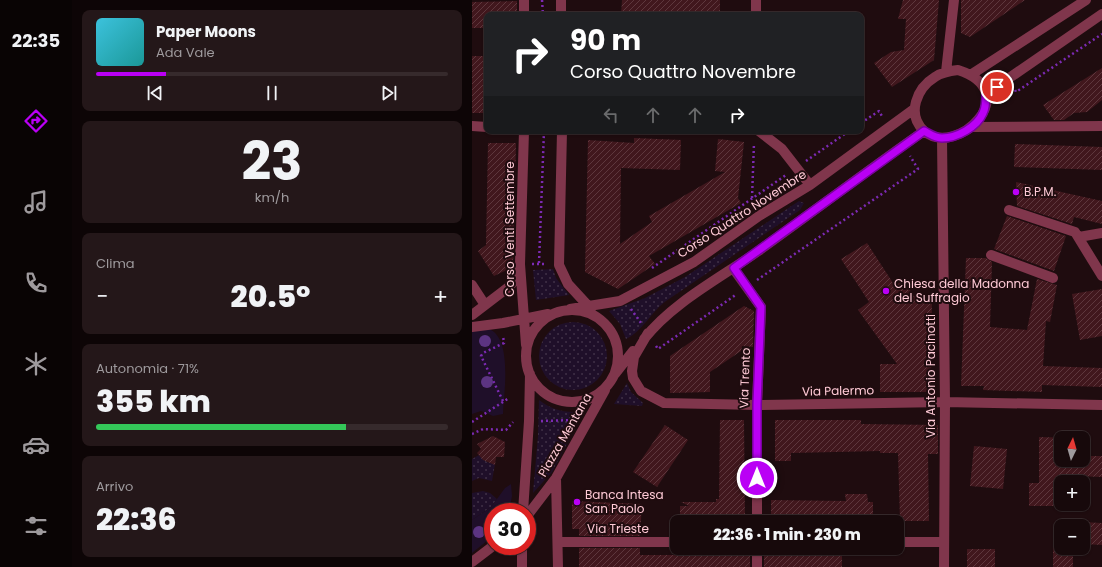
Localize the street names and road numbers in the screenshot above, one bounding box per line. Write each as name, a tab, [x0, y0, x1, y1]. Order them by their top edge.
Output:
street label: Corso Venti Settembre	[501, 161, 518, 297]
street label: Corso Quattro Novembre	[674, 165, 810, 262]
street label: Via Antonio Pacinotti	[922, 314, 939, 438]
street label: Via Trento	[735, 347, 754, 409]
street label: Via Palermo	[802, 381, 875, 400]
street label: Piazza Mentana	[534, 390, 595, 480]
street label: Via Trieste	[587, 520, 649, 537]

